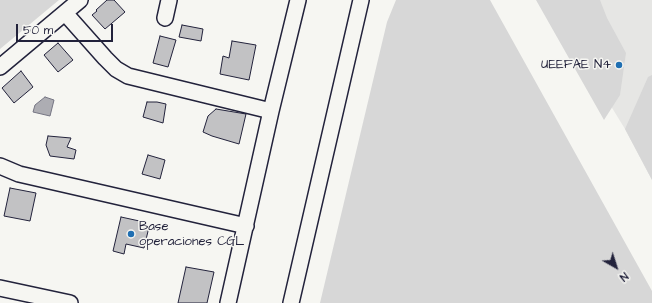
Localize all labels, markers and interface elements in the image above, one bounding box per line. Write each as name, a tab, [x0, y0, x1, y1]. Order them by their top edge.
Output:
scale bar	[18, 16, 115, 42]
text: 50 m	[23, 22, 53, 39]
place label: UEEFAE N4	[541, 57, 611, 73]
marker: UEEFAE N4	[614, 60, 624, 70]
place label: Base operaciones CGL	[139, 219, 244, 250]
marker: Base operaciones CGL	[126, 229, 136, 239]
north arrow	[596, 247, 636, 287]
text: N	[616, 269, 631, 285]

